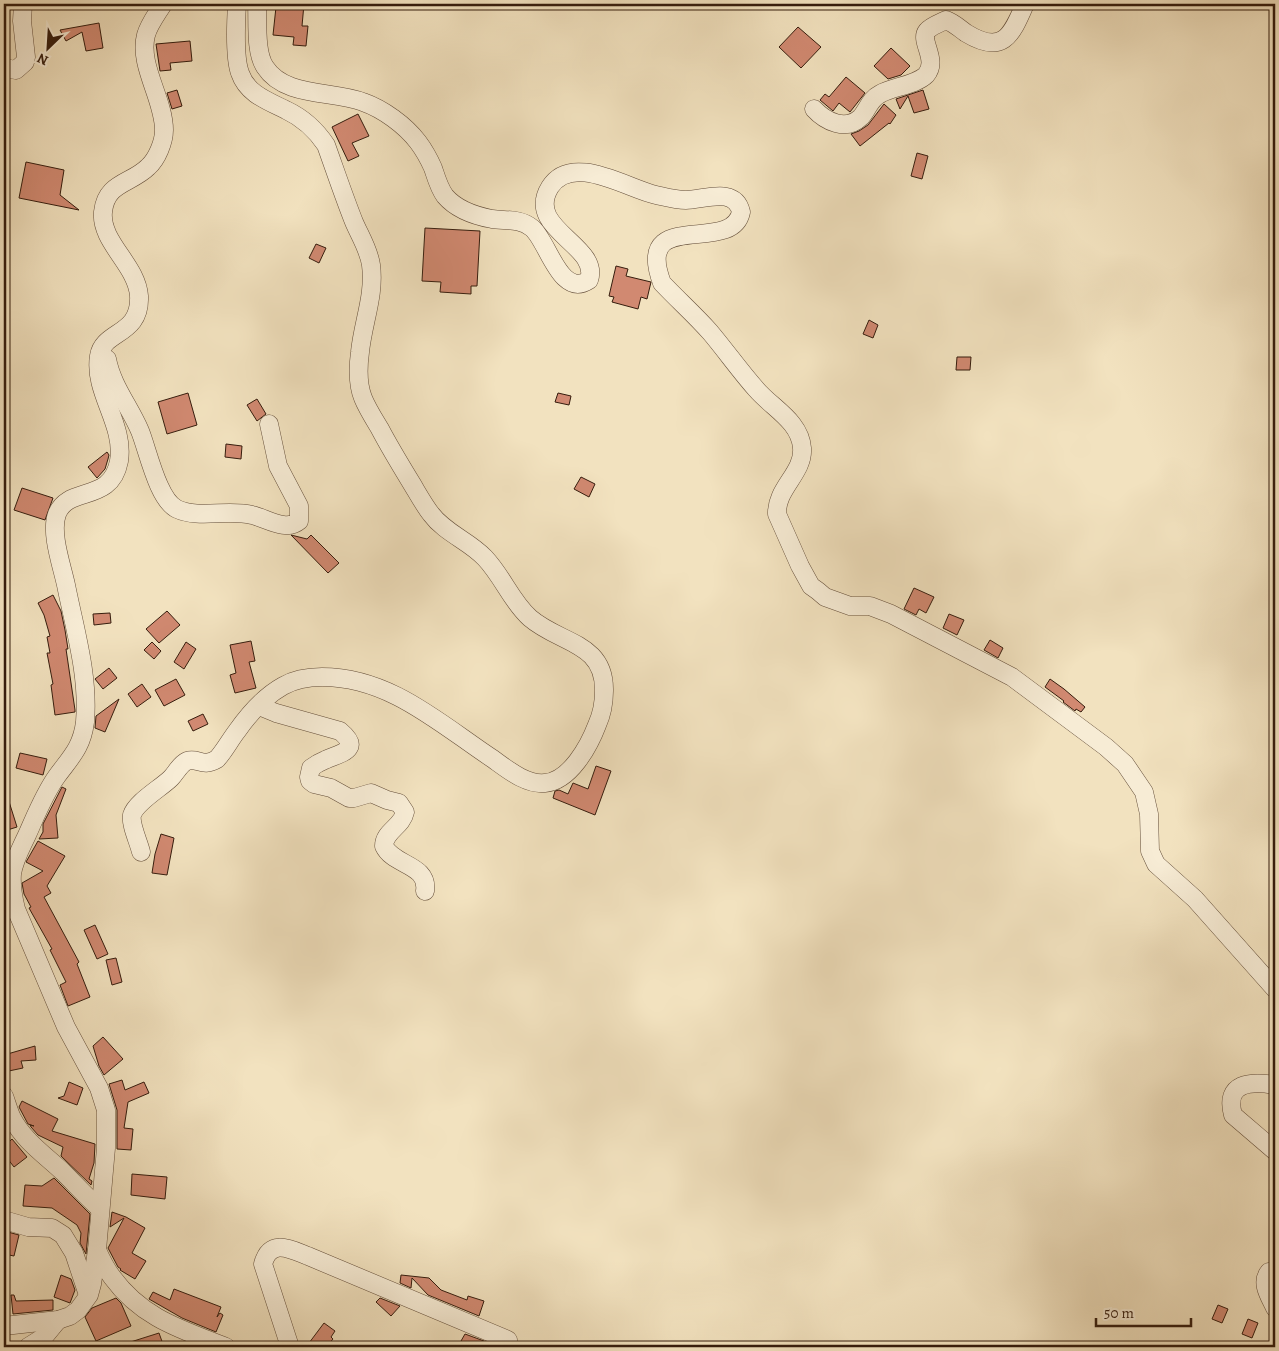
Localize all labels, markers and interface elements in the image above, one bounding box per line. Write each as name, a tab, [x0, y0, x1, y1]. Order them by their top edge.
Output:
north arrow	[22, 22, 72, 72]
text: N	[34, 49, 51, 70]
scale bar	[1096, 1296, 1192, 1328]
text: 50 m	[1104, 1303, 1134, 1323]

